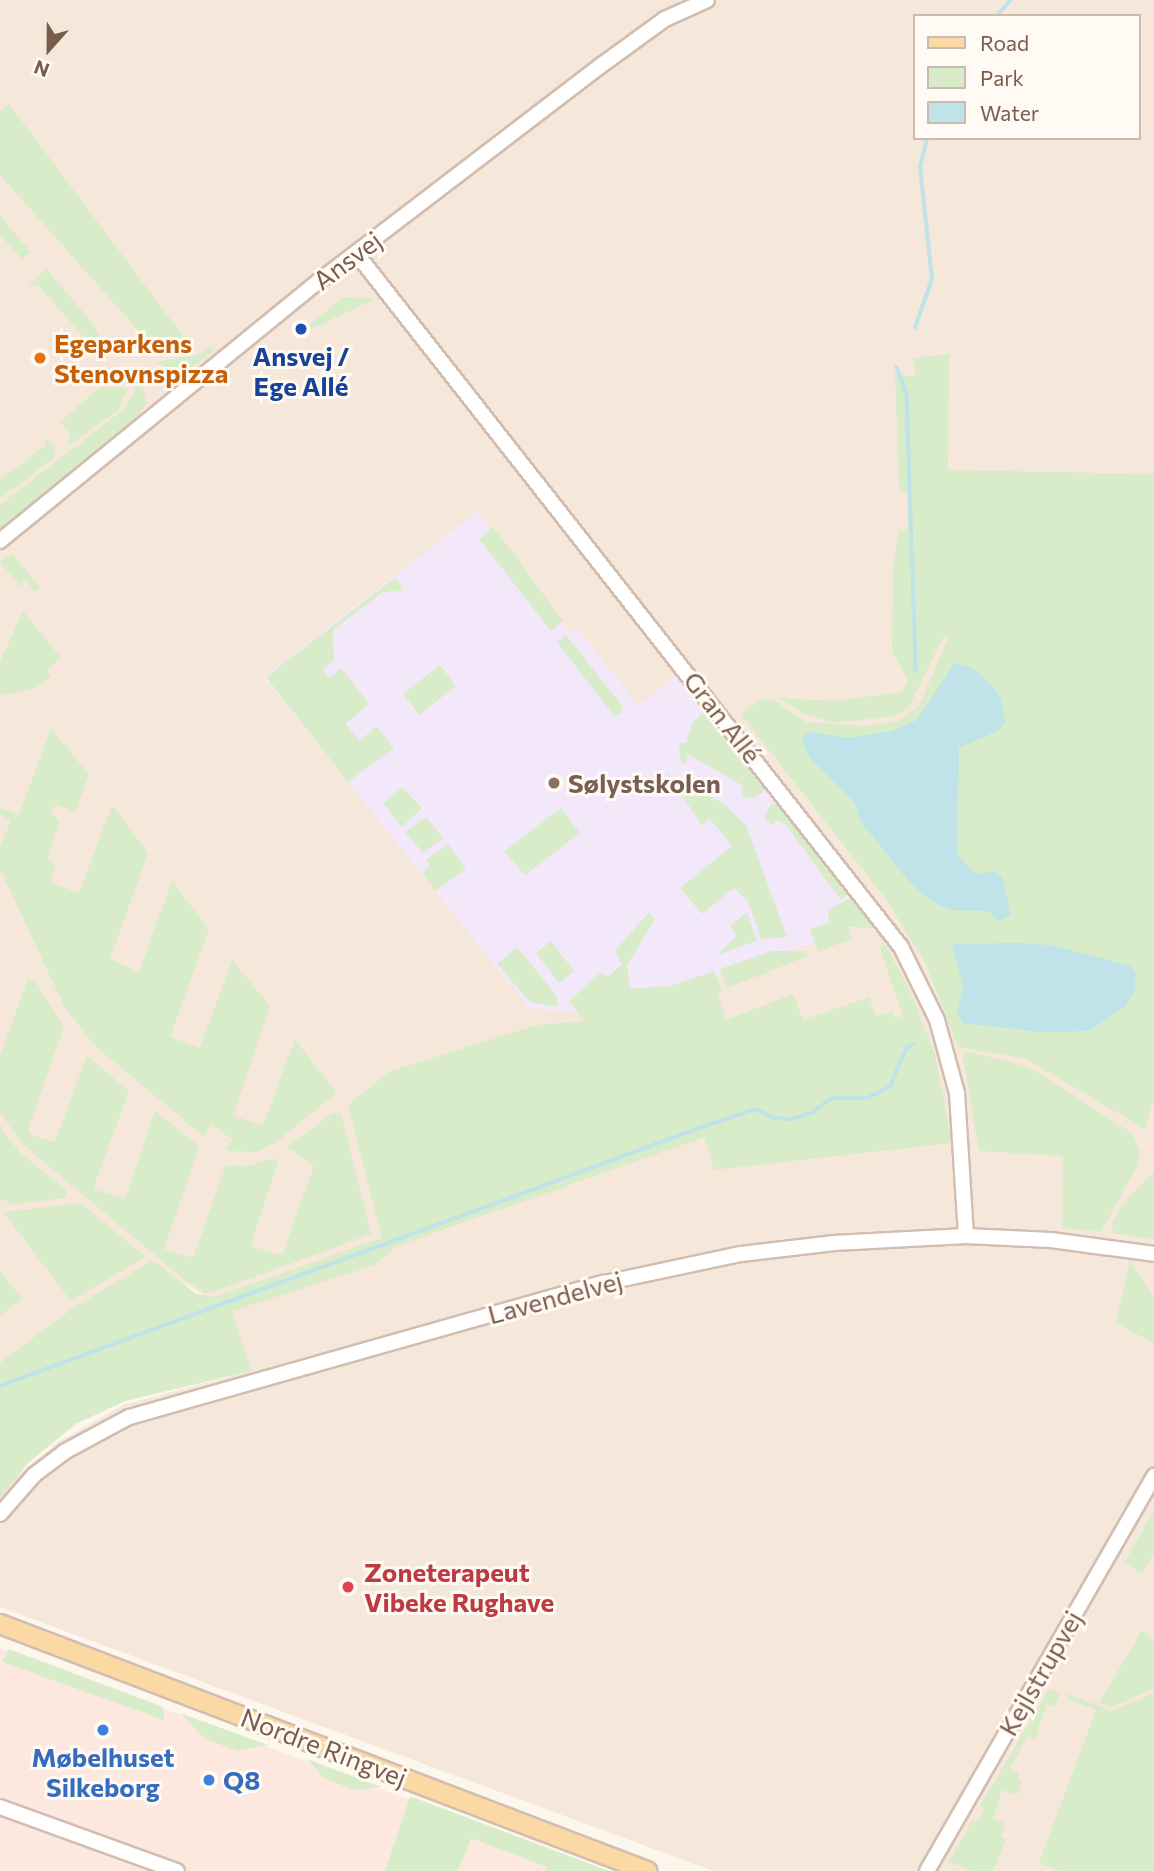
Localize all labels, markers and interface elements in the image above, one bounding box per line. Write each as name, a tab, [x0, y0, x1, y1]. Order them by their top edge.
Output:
north arrow	[14, 14, 84, 84]
legend	[912, 14, 1140, 140]
text: Road	[980, 30, 1029, 55]
text: N	[31, 56, 52, 82]
text: Park	[980, 65, 1024, 90]
text: Water	[980, 100, 1039, 125]
street label: Ansvej	[307, 224, 387, 296]
marker: Ansvej / Ege Allé	[293, 321, 309, 337]
place label: Egeparkens Stenovnspizza	[54, 327, 228, 388]
place label: Ansvej / Ege Allé	[253, 340, 349, 402]
marker: Egeparkens Stenovnspizza	[32, 350, 48, 366]
street label: Gran Allé	[678, 665, 768, 769]
place label: Sølystskolen	[568, 767, 721, 799]
marker: Sølystskolen	[546, 775, 562, 791]
street label: Lavendelvej	[484, 1264, 626, 1330]
place label: Zoneterapeut Vibeke Rughave	[364, 1556, 554, 1618]
marker: Zoneterapeut Vibeke Rughave	[338, 1577, 358, 1597]
street label: Kejlstrupvej	[992, 1605, 1088, 1741]
street label: Nordre Ringvej	[237, 1701, 411, 1793]
marker: Møbelhuset Silkeborg	[95, 1722, 111, 1738]
place label: Møbelhuset Silkeborg	[31, 1741, 175, 1802]
place label: Q8	[223, 1764, 260, 1796]
marker: Q8	[201, 1772, 217, 1788]

